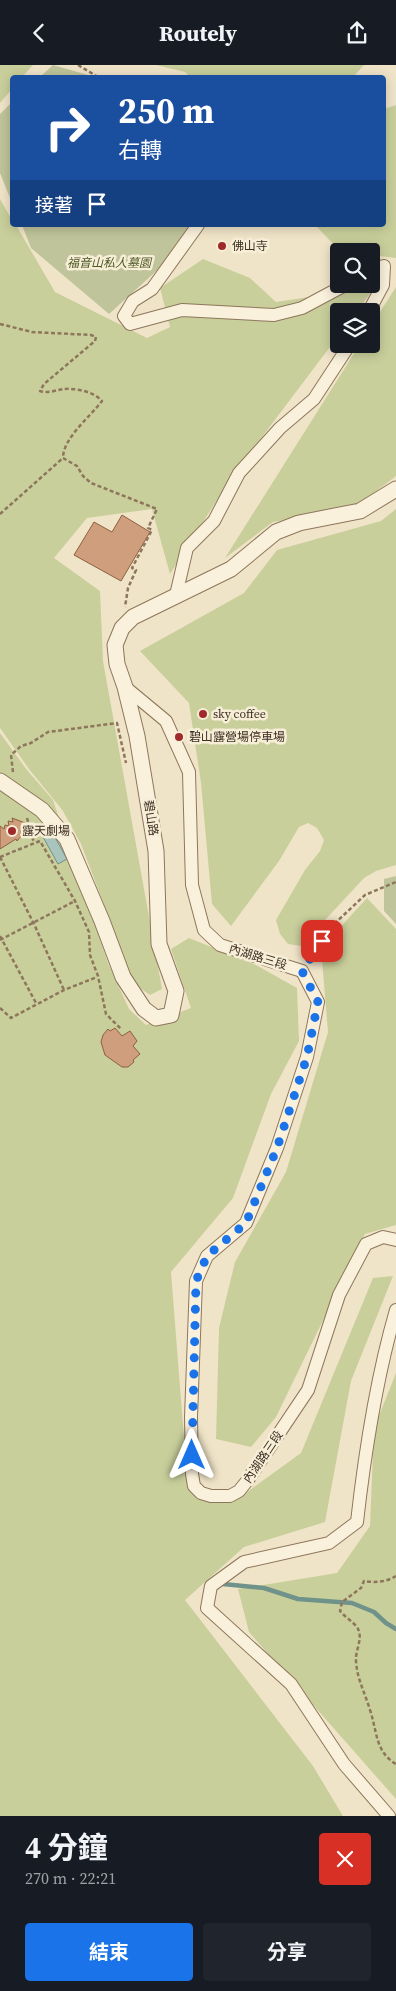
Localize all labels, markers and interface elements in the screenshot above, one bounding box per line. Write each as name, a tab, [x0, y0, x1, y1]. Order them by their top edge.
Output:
text: Routely	[159, 18, 237, 48]
icon: back	[25, 19, 53, 47]
icon: share	[343, 19, 371, 47]
text: 250 m	[118, 87, 214, 135]
icon: right	[35, 95, 100, 160]
text: 右轉	[118, 135, 162, 165]
icon: arrive	[83, 190, 111, 218]
text: 接著	[35, 192, 73, 218]
place label: 佛山寺	[232, 238, 268, 254]
marker: 佛山寺	[216, 240, 228, 252]
map controls	[330, 243, 380, 353]
button: search	[330, 243, 380, 293]
park label: 福音山私人墓園	[67, 255, 153, 271]
button: layers	[330, 303, 380, 353]
place label: sky coffee	[213, 706, 266, 722]
marker: sky coffee	[197, 708, 209, 720]
place label: 碧山露營場停車場	[189, 729, 285, 745]
marker: 碧山露營場停車場	[173, 731, 185, 743]
street label: 碧山路	[140, 799, 162, 837]
place label: 露天劇場	[22, 823, 70, 839]
marker: 露天劇場	[6, 825, 18, 837]
pin	[301, 920, 343, 962]
icon: arrive	[308, 927, 336, 955]
street label: 內湖路三段	[227, 941, 289, 973]
position arrow	[165, 1428, 217, 1480]
street label: 內湖路三段	[240, 1428, 286, 1486]
text: 4 分鐘	[25, 1827, 108, 1868]
button: close	[319, 1833, 371, 1885]
text: 270 m · 22:21	[25, 1867, 116, 1889]
button: 結束	[25, 1923, 193, 1981]
button: 分享	[203, 1923, 371, 1981]

